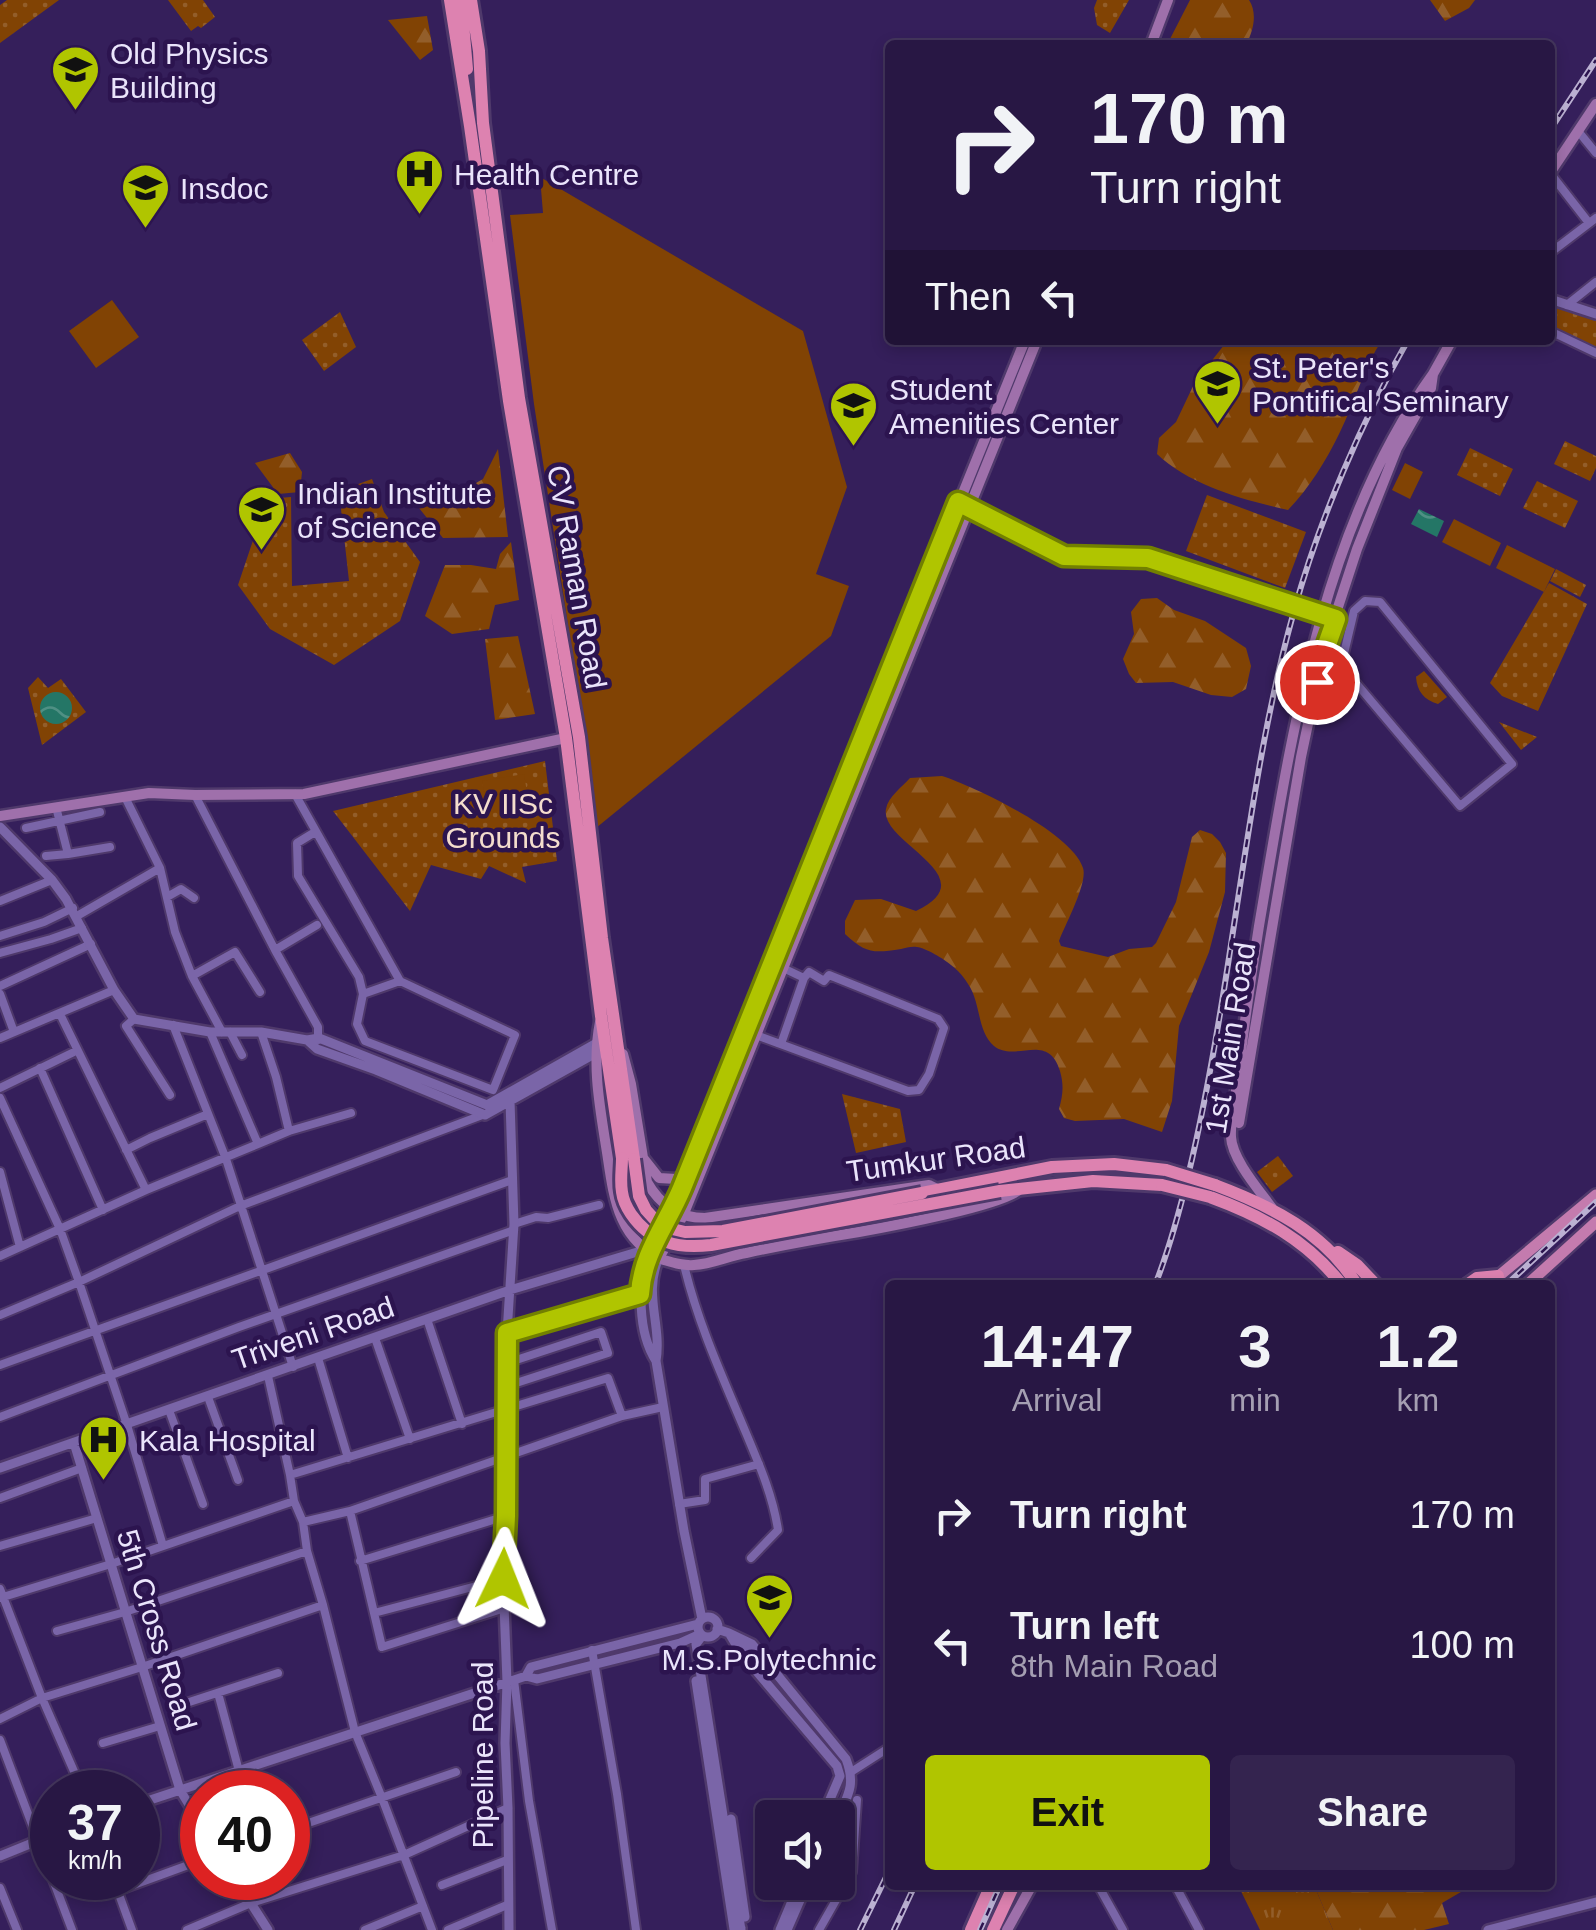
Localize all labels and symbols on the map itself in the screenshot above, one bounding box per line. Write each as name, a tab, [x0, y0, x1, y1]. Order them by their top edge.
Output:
place label: Old Physics Building	[110, 37, 268, 104]
school or university icon: Old Physics Building	[49, 44, 101, 112]
hospital icon: Health Centre	[393, 148, 445, 216]
place label: Health Centre	[454, 158, 639, 191]
school or university icon: Insdoc	[119, 162, 171, 230]
place label: Insdoc	[180, 172, 268, 205]
place label: St. Peter's Pontifical Seminary	[1252, 351, 1509, 418]
school or university icon: St. Peter's Pontifical Seminary	[1191, 358, 1243, 426]
place label: Student Amenities Center	[889, 373, 1119, 440]
school or university icon: Student Amenities Center	[828, 380, 880, 448]
street label: CV Raman Road	[541, 462, 613, 692]
place label: Indian Institute of Science	[297, 477, 492, 544]
school or university icon: Indian Institute of Science	[236, 484, 288, 552]
pin	[1275, 640, 1360, 725]
park label: KV IISc Grounds	[445, 787, 561, 854]
street label: 1st Main Road	[1199, 940, 1261, 1136]
street label: Tumkur Road	[844, 1130, 1028, 1188]
street label: Triveni Road	[228, 1290, 398, 1376]
hospital icon: Kala Hospital	[78, 1414, 130, 1482]
place label: Kala Hospital	[139, 1424, 316, 1457]
street label: 5th Cross Road	[111, 1526, 203, 1734]
position arrow	[451, 1527, 555, 1631]
school or university icon: M.S.Polytechnic	[743, 1572, 795, 1640]
place label: M.S.Polytechnic	[661, 1643, 877, 1676]
street label: Pipeline Road	[466, 1662, 499, 1848]
speed limit sign: 40	[180, 1770, 310, 1900]

